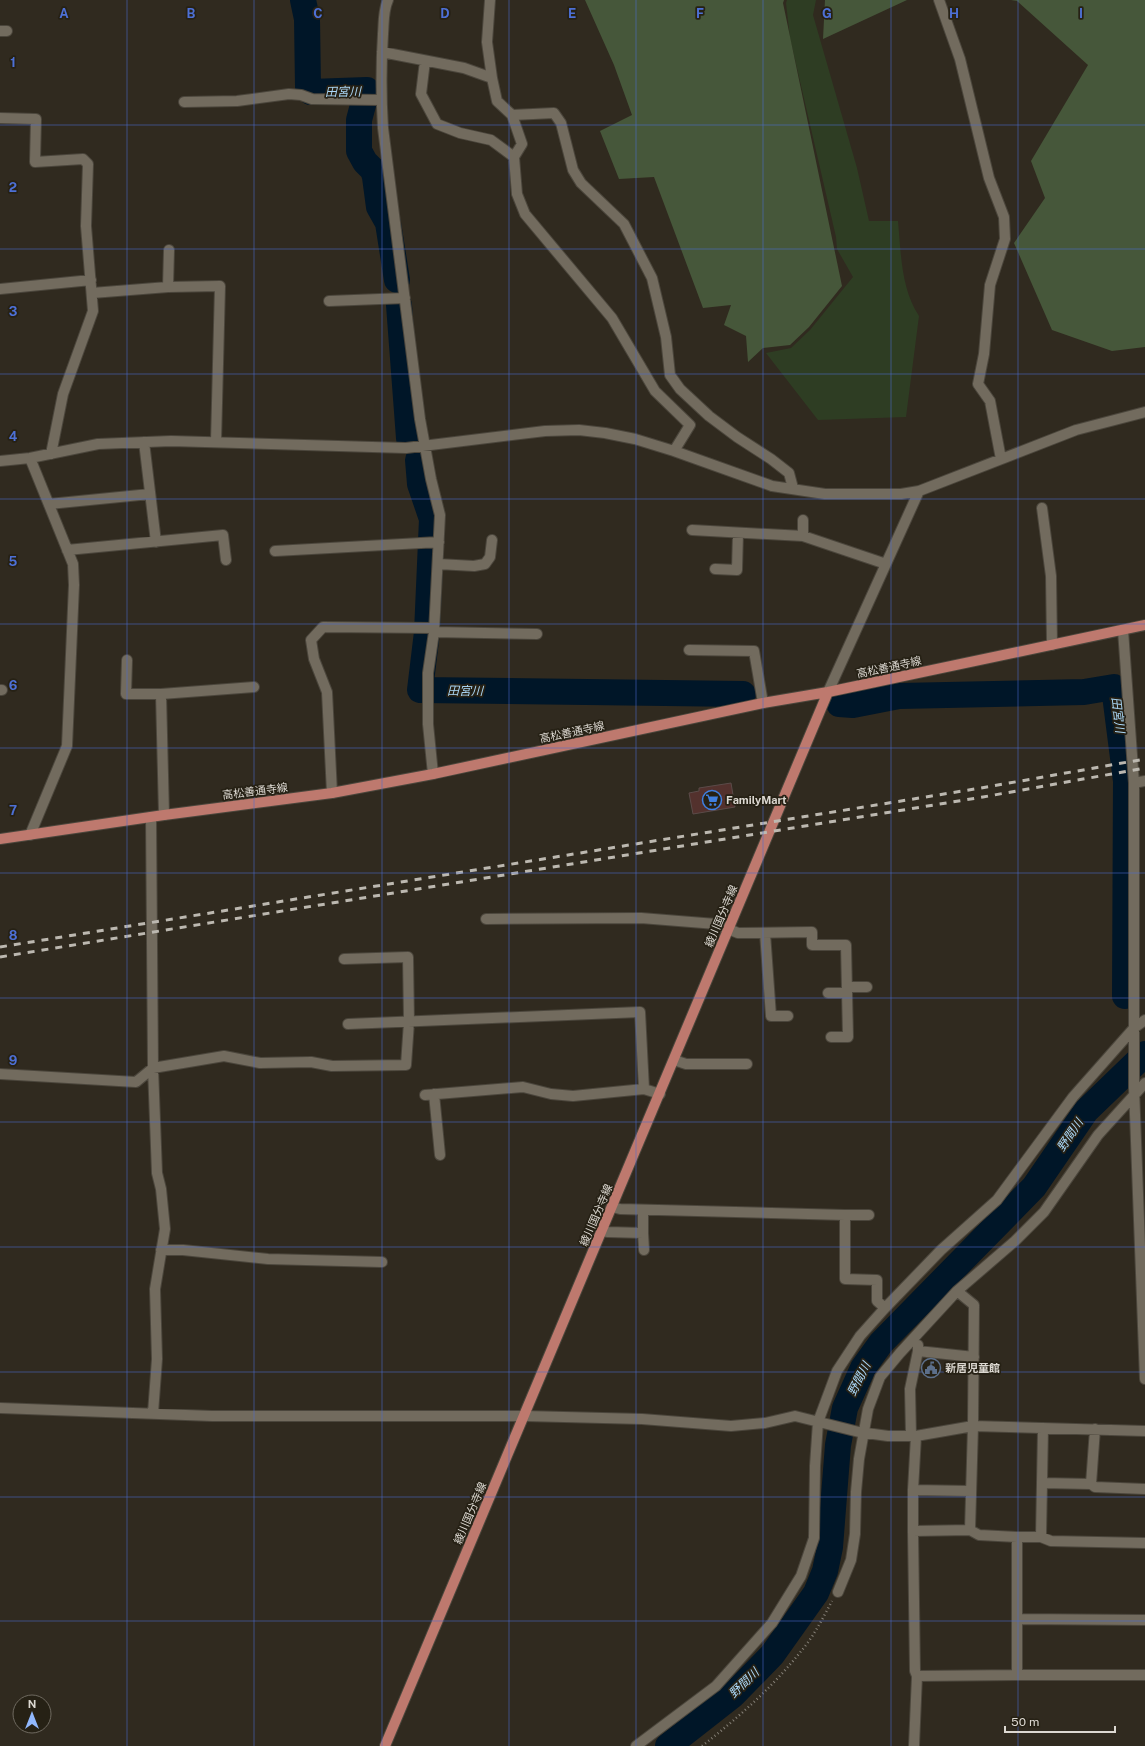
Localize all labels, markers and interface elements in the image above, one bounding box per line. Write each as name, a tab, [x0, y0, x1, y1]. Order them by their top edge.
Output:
text: A	[59, 6, 69, 21]
text: B	[187, 6, 196, 21]
text: C	[313, 6, 323, 21]
text: D	[440, 6, 450, 21]
text: E	[568, 6, 576, 21]
text: F	[696, 6, 704, 21]
text: G	[822, 6, 832, 21]
text: H	[949, 6, 959, 21]
text: I	[1079, 6, 1083, 21]
text: 1	[10, 55, 16, 70]
water label: 田宮川	[325, 85, 363, 99]
text: 2	[9, 180, 17, 195]
text: 3	[9, 304, 18, 319]
text: 4	[9, 429, 18, 444]
text: 5	[9, 554, 18, 569]
street label: 高松善通寺線	[855, 654, 923, 680]
text: 6	[9, 678, 18, 693]
water label: 田宮川	[447, 684, 485, 698]
water label: 田宮川	[1109, 696, 1127, 736]
street label: 高松善通寺線	[538, 719, 606, 745]
street label: 高松善通寺線	[222, 781, 288, 801]
supermarket icon: FamilyMart	[701, 789, 723, 811]
place label: FamilyMart	[726, 794, 787, 806]
text: 7	[9, 803, 17, 818]
street label: 綾川国分寺線	[703, 883, 739, 949]
text: 8	[9, 928, 18, 943]
text: 9	[9, 1053, 17, 1068]
water label: 野間川	[1054, 1115, 1087, 1154]
street label: 綾川国分寺線	[578, 1182, 614, 1248]
public building icon: 新居児童館	[920, 1357, 942, 1379]
water label: 野間川	[845, 1358, 874, 1398]
place label: 新居児童館	[945, 1362, 1000, 1374]
street label: 綾川国分寺線	[452, 1480, 488, 1546]
water label: 野間川	[726, 1664, 763, 1701]
north arrow	[12, 1694, 52, 1734]
text: N	[28, 1698, 36, 1710]
scale bar	[1005, 1708, 1115, 1734]
text: 50 m	[1011, 1715, 1039, 1729]

